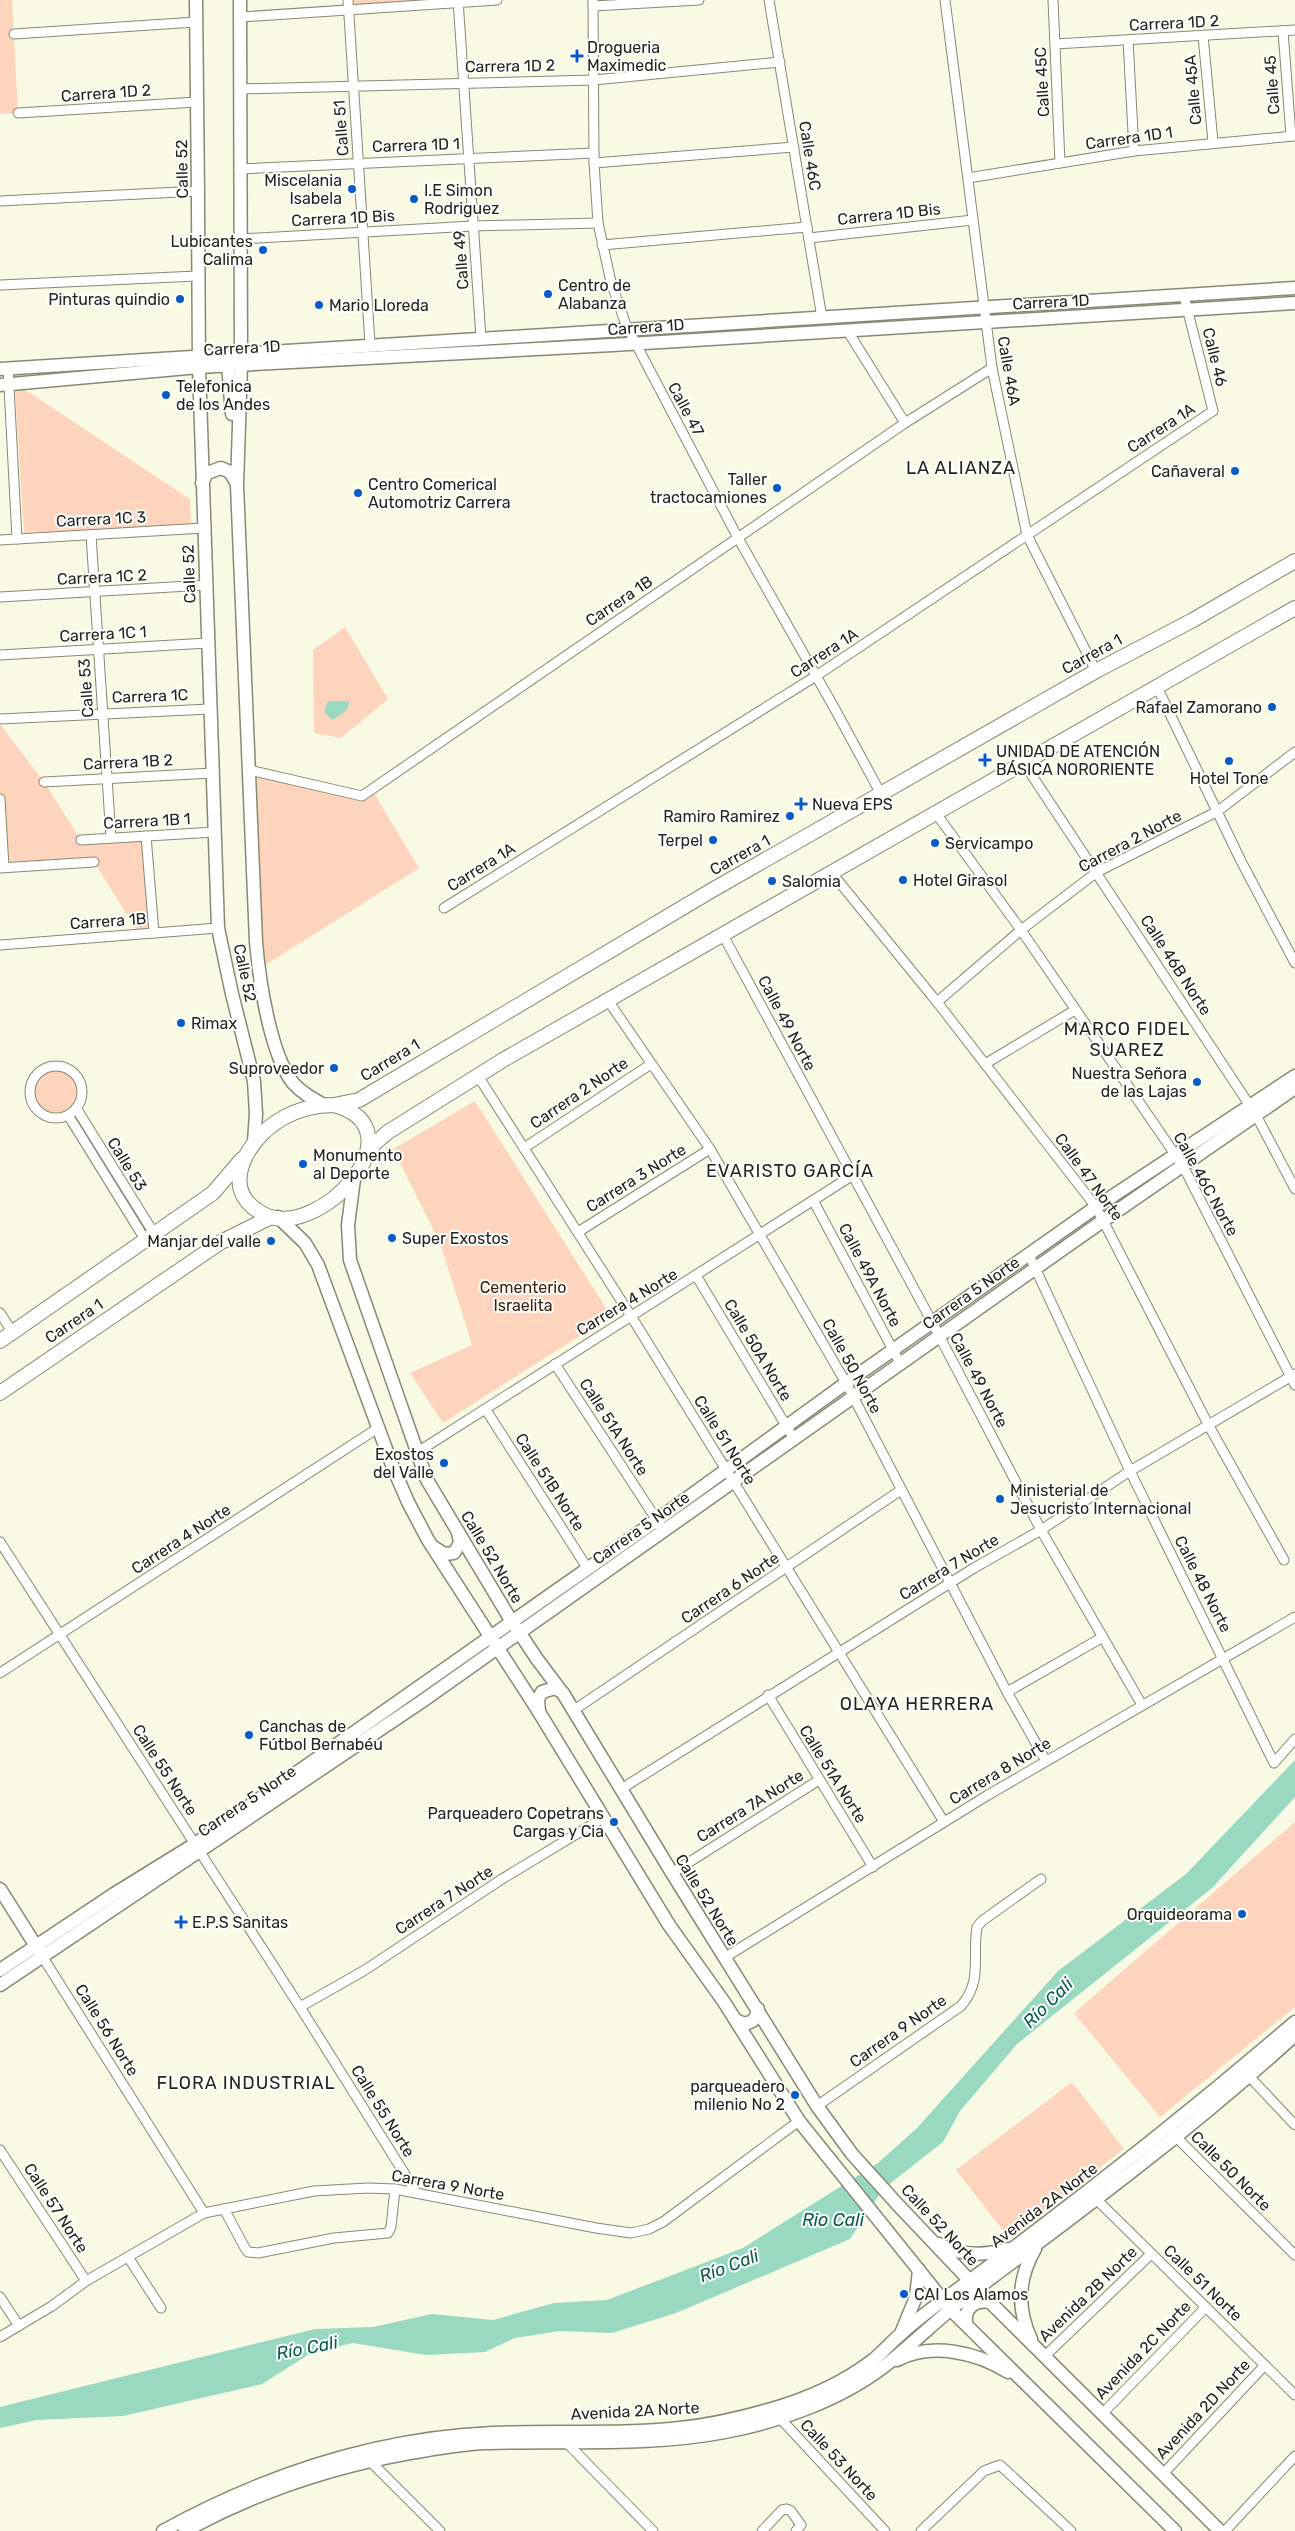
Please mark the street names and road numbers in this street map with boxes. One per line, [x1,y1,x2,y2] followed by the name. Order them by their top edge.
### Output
[1128,11,1220,35] street label: Carrera 1D 2
[1031,46,1053,118] street label: Calle 45C
[1180,54,1206,126] street label: Calle 45A
[1260,55,1284,115] street label: Calle 45
[465,56,555,76] street label: Carrera 1D 2
[60,80,152,106] street label: Carrera 1D 2
[330,99,352,157] street label: Calle 51
[795,120,825,192] street label: Calle 46C
[1084,122,1174,154] street label: Carrera 1D 1
[372,134,460,156] street label: Carrera 1D 1
[172,139,192,199] street label: Calle 52
[836,199,942,229] street label: Carrera 1D Bis
[291,206,395,230] street label: Carrera 1D Bis
[449,230,473,290] street label: Calle 49
[1012,290,1090,314] street label: Carrera 1D
[607,315,685,339] street label: Carrera 1D
[1199,326,1232,389] street label: Calle 46
[994,335,1025,408] street label: Calle 46A
[203,336,281,360] street label: Carrera 1D
[664,379,708,439] street label: Calle 47
[1124,399,1199,457] street label: Carrera 1A
[55,507,147,531] street label: Carrera 1C 3
[178,544,200,604] street label: Calle 52
[57,565,147,589] street label: Carrera 1C 2
[582,572,656,630] street label: Carrera 1B
[59,622,147,646] street label: Carrera 1C 1
[787,624,862,682] street label: Carrera 1A
[1059,630,1125,678] street label: Carrera 1
[74,658,98,718] street label: Calle 53
[111,685,189,707] street label: Carrera 1C
[83,750,173,774] street label: Carrera 1B 2
[1075,806,1185,876] street label: Carrera 2 Norte
[103,809,191,833] street label: Carrera 1B 1
[707,831,773,879] street label: Carrera 1
[443,838,519,895] street label: Carrera 1A
[69,909,147,933] street label: Carrera 1B
[1136,911,1216,1019] street label: Calle 46B Norte
[230,942,260,1004] street label: Calle 52
[754,972,820,1074] street label: Calle 49 Norte
[357,1035,423,1085] street label: Carrera 1
[526,1053,632,1133] street label: Carrera 2 Norte
[1170,1129,1242,1239] street label: Calle 46C Norte
[1051,1130,1127,1224] street label: Calle 47 Norte
[103,1134,151,1194] street label: Calle 53
[583,1140,690,1216] street label: Carrera 3 Norte
[835,1220,905,1330] street label: Calle 49A Norte
[919,1252,1023,1334] street label: Carrera 5 Norte
[573,1264,681,1340] street label: Carrera 4 Norte
[41,1295,107,1347] street label: Carrera 1
[720,1296,796,1404] street label: Calle 50A Norte
[818,1315,886,1417] street label: Calle 50 Norte
[946,1329,1012,1431] street label: Calle 49 Norte
[576,1375,653,1479] street label: Calle 51A Norte
[690,1392,760,1488] street label: Calle 51 Norte
[511,1430,589,1534] street label: Calle 51B Norte
[589,1487,693,1569] street label: Carrera 5 Norte
[128,1500,234,1578] street label: Carrera 4 Norte
[457,1507,527,1607] street label: Calle 52 Norte
[896,1530,1002,1604] street label: Carrera 7 Norte
[1171,1533,1235,1635] street label: Calle 48 Norte
[677,1548,783,1628] street label: Carrera 6 Norte
[129,1721,201,1819] street label: Calle 55 Norte
[795,1721,871,1827] street label: Calle 51A Norte
[946,1733,1054,1809] street label: Carrera 8 Norte
[194,1761,300,1841] street label: Carrera 5 Norte
[693,1765,807,1846] street label: Carrera 7A Norte
[671,1851,743,1949] street label: Calle 52 Norte
[391,1861,497,1939] street label: Carrera 7 Norte
[71,1981,143,2080] street label: Calle 56 Norte
[846,1990,950,2072] street label: Carrera 9 Norte
[347,2062,419,2160] street label: Calle 55 Norte
[1187,2127,1275,2215] street label: Calle 50 Norte
[20,2159,92,2257] street label: Calle 57 Norte
[987,2159,1101,2251] street label: Avenida 2A Norte
[390,2166,506,2204] street label: Carrera 9 Norte
[897,2180,983,2270] street label: Calle 52 Norte
[1160,2241,1246,2325] street label: Calle 51 Norte
[1035,2242,1141,2346] street label: Avenida 2B Norte
[1091,2297,1195,2403] street label: Avenida 2C Norte
[1152,2355,1254,2463] street label: Avenida 2D Norte
[570,2398,700,2424] street label: Avenida 2A Norte
[796,2415,882,2505] street label: Calle 53 Norte

